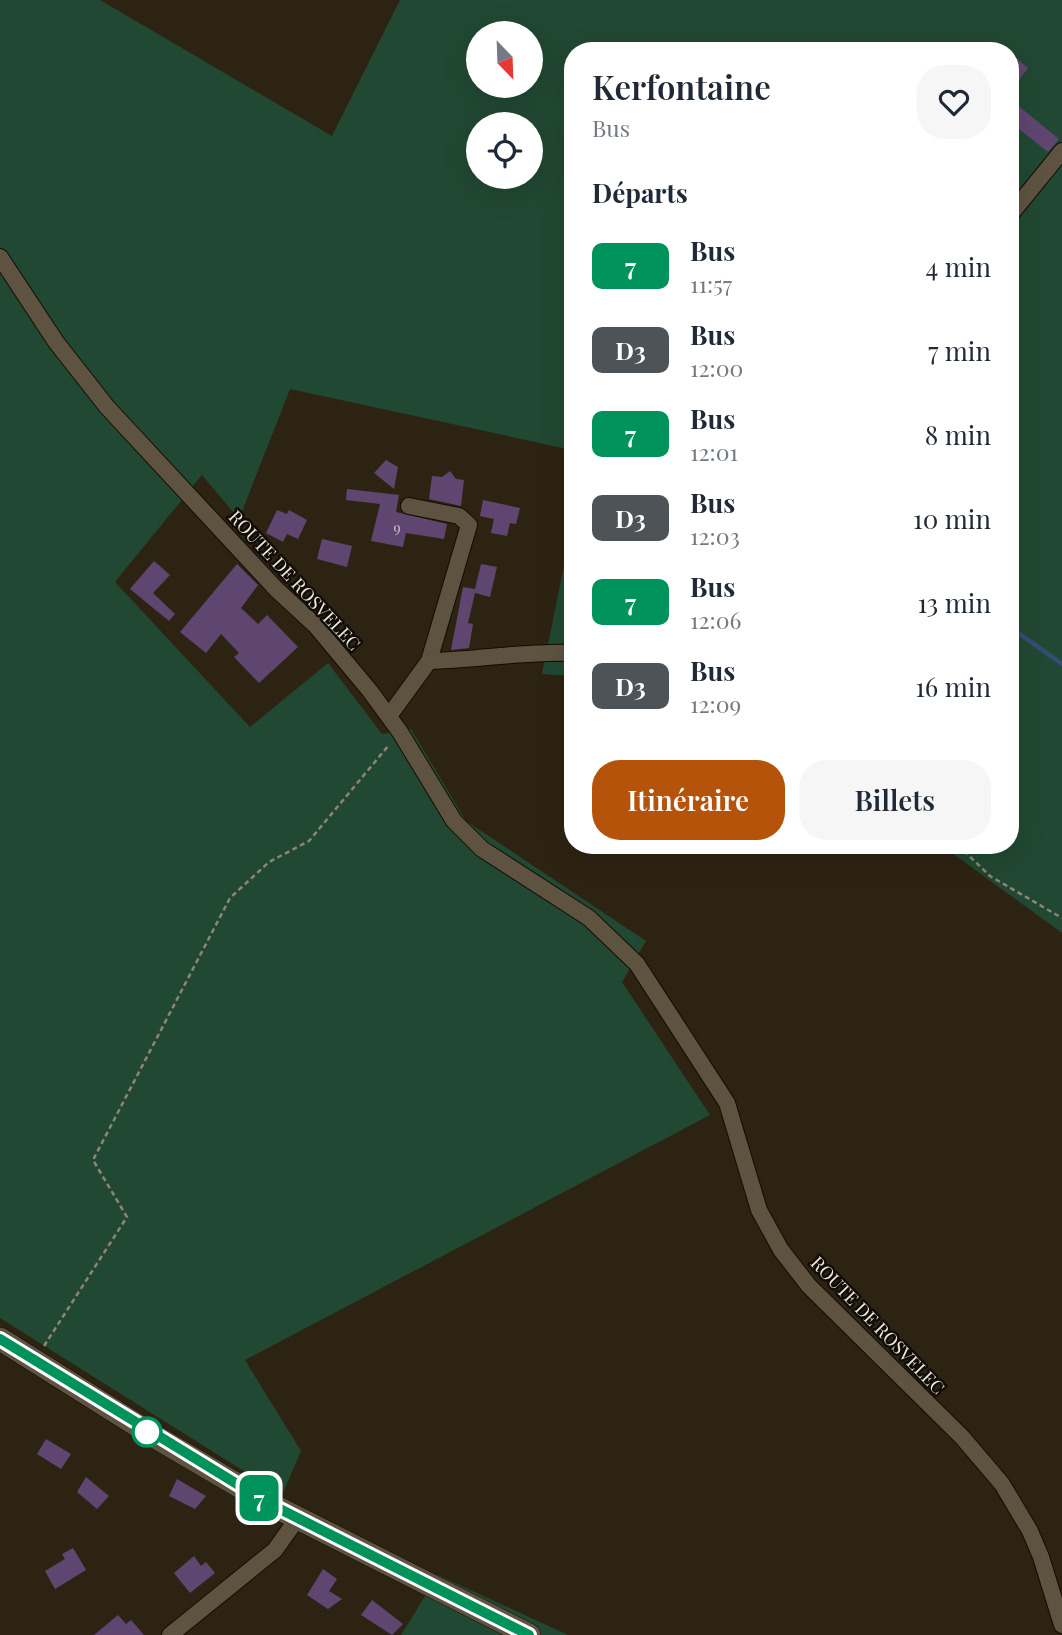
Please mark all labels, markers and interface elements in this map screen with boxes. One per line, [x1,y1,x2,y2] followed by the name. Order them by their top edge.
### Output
[466,21,542,98] north arrow
[466,21,543,189] map controls
[592,64,771,108] text: Kerfontaine
[917,65,991,139] button: heart
[466,112,543,189] button: locate
[592,112,630,143] text: Bus
[592,175,688,210] text: Départs
[690,233,735,268] text: Bus
[925,249,991,284] text: 4 min
[625,250,636,282] text: 7
[690,268,732,299] text: 11:57
[690,317,735,352] text: Bus
[928,333,991,368] text: 7 min
[615,334,646,366] text: D3
[690,352,743,383] text: 12:00
[690,401,735,436] text: Bus
[925,417,991,452] text: 8 min
[625,418,636,450] text: 7
[690,436,738,467] text: 12:01
[690,485,735,520] text: Bus
[913,501,991,536] text: 10 min
[615,502,646,534] text: D3
[224,505,366,655] street label: ROUTE DE ROSVELEC
[393,518,401,537] house number: 9
[690,520,740,551] text: 12:03
[690,569,735,604] text: Bus
[917,585,991,620] text: 13 min
[625,586,636,618] text: 7
[690,604,741,635] text: 12:06
[690,653,735,688] text: Bus
[915,669,991,704] text: 16 min
[615,670,646,702] text: D3
[690,688,741,719] text: 12:09
[592,760,785,840] button: Itinéraire
[799,760,991,840] button: Billets
[806,1251,950,1399] street label: ROUTE DE ROSVELEC
[132,1417,162,1447] unlabelled marker
[236,1475,282,1521] line badge: 7
[254,1482,264,1514] text: 7

